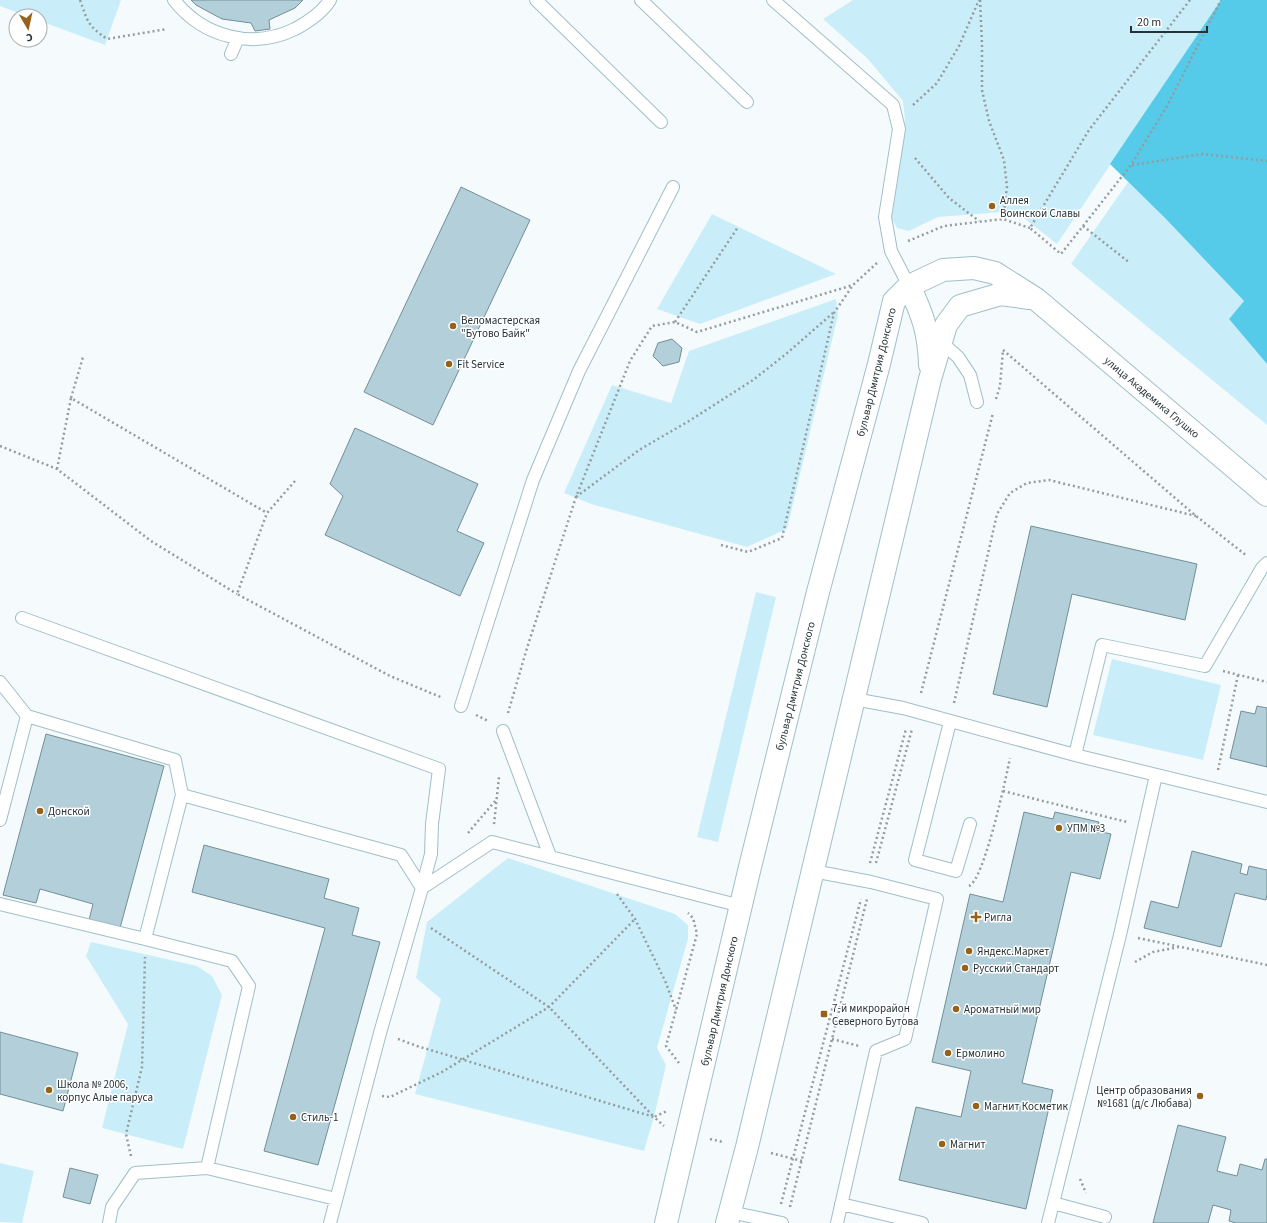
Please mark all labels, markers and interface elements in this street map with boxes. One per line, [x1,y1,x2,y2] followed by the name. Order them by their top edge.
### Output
[8,8,48,48] north arrow
[1131,8,1207,34] scale bar
[1137,14,1161,31] text: 20 m
[25,29,34,45] text: С
[1000,193,1080,221] place label: Аллея Воинской Славы
[987,201,997,211] marker: Аллея Воинской Славы
[853,306,900,438] street label: бульвар Дмитрия Донского
[461,313,540,341] place label: Веломастерская "Бутово Байк"
[448,321,458,331] marker: Веломастерская "Бутово Байк"
[1101,353,1203,442] street label: улица Академика Глушко
[457,357,505,372] place label: Fit Service
[444,359,454,369] marker: Fit Service
[772,620,819,752] street label: бульвар Дмитрия Донского
[48,804,90,819] place label: Донской
[35,806,45,816] marker: Донской
[1067,821,1105,836] place label: УПМ №3
[1054,823,1064,833] marker: УПМ №3
[984,910,1012,925] place label: Ригла
[971,912,981,922] marker: Ригла
[697,935,742,1067] street label: бульвар Дмитрия Донского
[977,944,1049,959] place label: Яндекс.Маркет
[964,946,974,956] marker: Яндекс.Маркет
[973,961,1059,976] place label: Русский Стандарт
[960,963,970,973] marker: Русский Стандарт
[832,1001,919,1029] place label: 7-й микрорайон Северного Бутова
[964,1002,1041,1017] place label: Ароматный мир
[951,1004,961,1014] marker: Ароматный мир
[819,1009,829,1019] marker: 7-й микрорайон Северного Бутова
[956,1046,1005,1061] place label: Ермолино
[943,1048,953,1058] marker: Ермолино
[57,1077,153,1105] place label: Школа № 2006, корпус Алые паруса
[1096,1083,1192,1111] place label: Центр образования №1681 (д/с Любава)
[44,1085,54,1095] marker: Школа № 2006, корпус Алые паруса
[1195,1091,1205,1101] marker: Центр образования №1681 (д/с Любава)
[984,1099,1069,1114] place label: Магнит Косметик
[971,1101,981,1111] marker: Магнит Косметик
[301,1110,338,1125] place label: Стиль-1
[288,1112,298,1122] marker: Стиль-1
[950,1137,986,1152] place label: Магнит
[937,1139,947,1149] marker: Магнит

